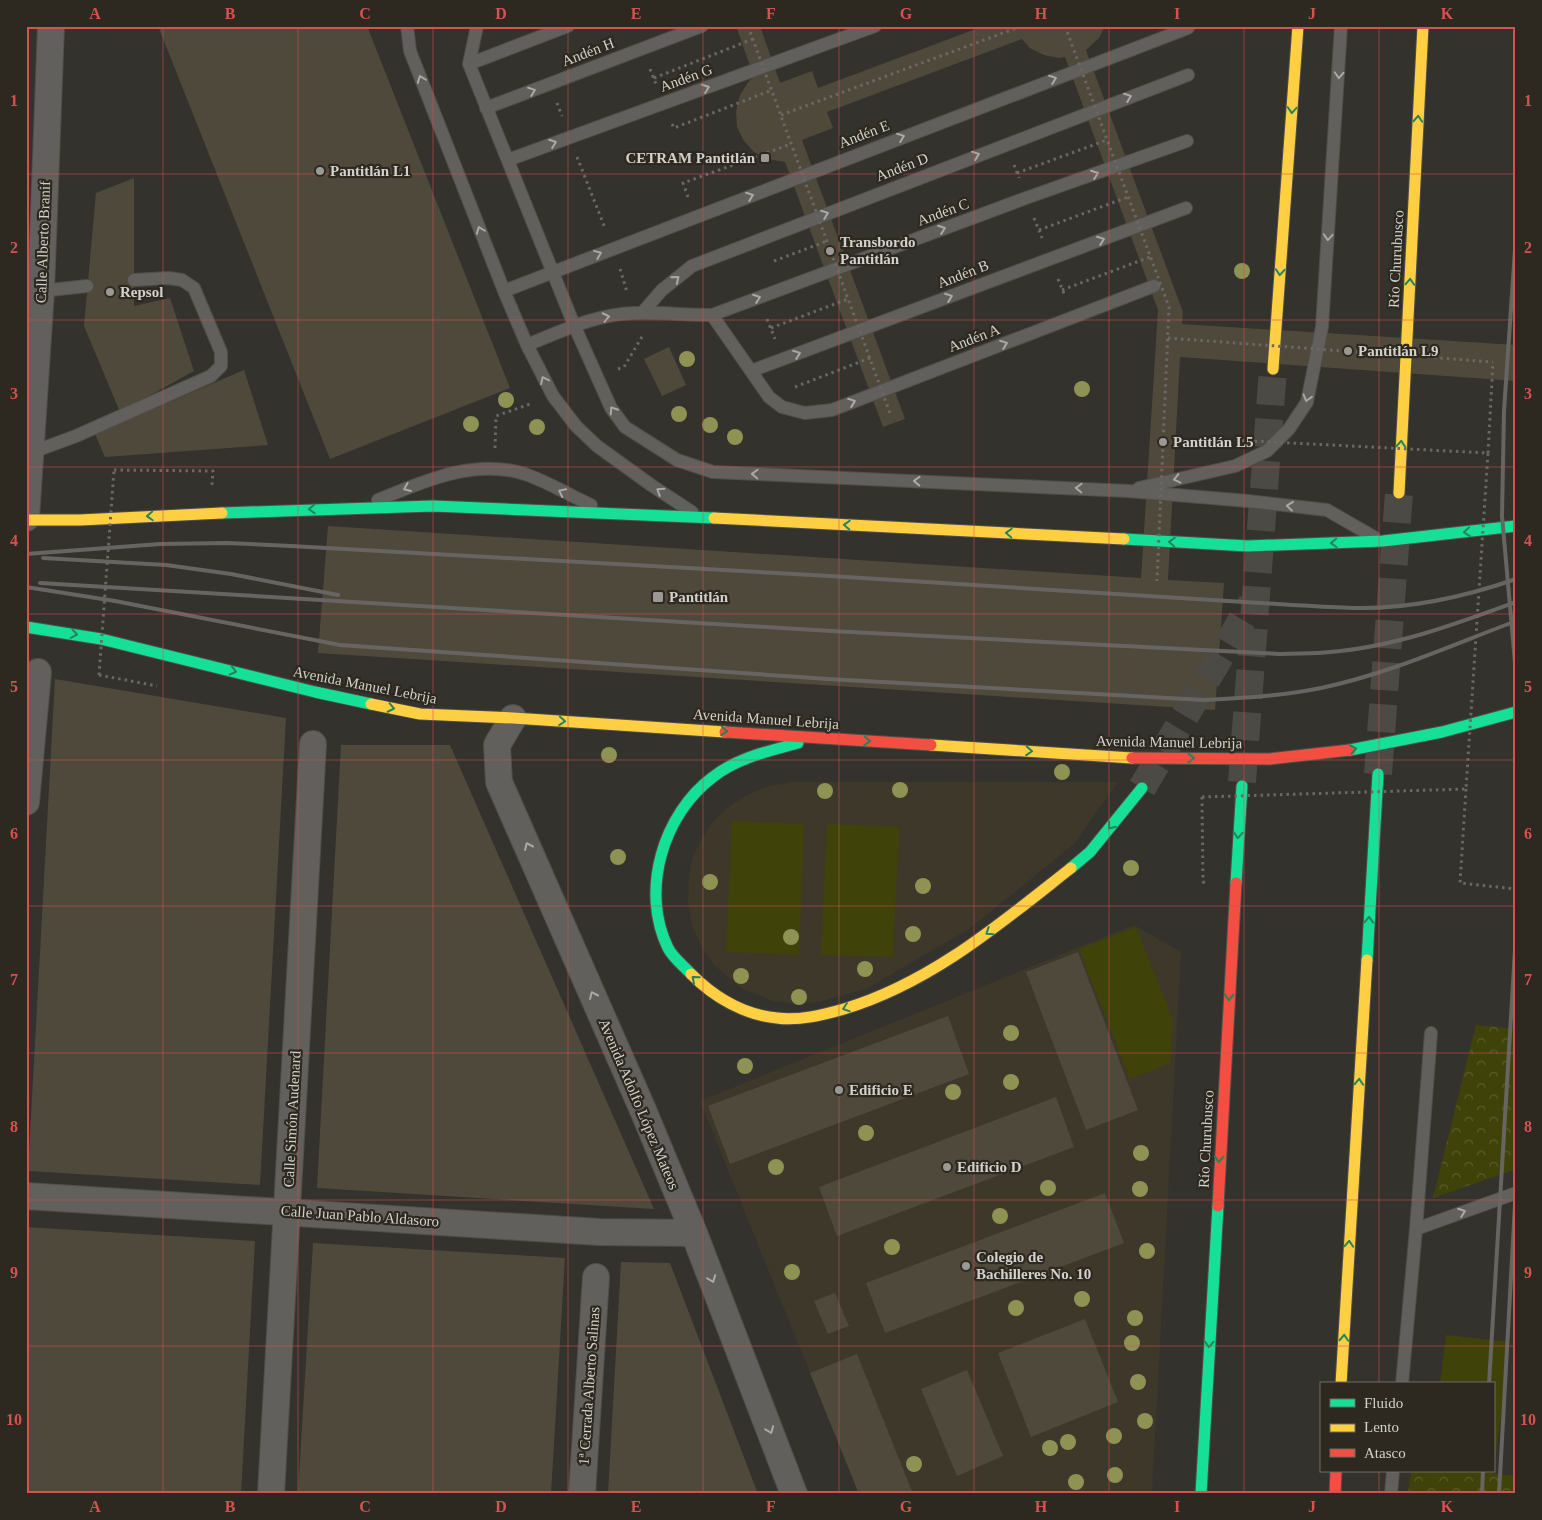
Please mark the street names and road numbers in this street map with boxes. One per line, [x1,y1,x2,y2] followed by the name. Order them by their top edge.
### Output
[560,35,616,69] street label: Andén H
[658,61,715,95] street label: Andén G
[836,117,892,151] street label: Andén E
[874,150,930,184] street label: Andén D
[33,181,53,303] street label: Calle Alberto Branif
[915,195,971,229] street label: Andén C
[1385,210,1407,308] street label: Río Churubusco
[935,257,991,291] street label: Andén B
[946,321,1002,355] street label: Andén A
[292,663,439,707] street label: Avenida Manuel Lebrija
[692,706,840,732] street label: Avenida Manuel Lebrija
[1096,733,1243,751] street label: Avenida Manuel Lebrija
[596,1016,682,1192] street label: Avenida Adolfo López Mateos
[280,1050,304,1188] street label: Calle Simón Audenard
[1195,1090,1217,1188] street label: Río Churubusco
[280,1202,440,1230] street label: Calle Juan Pablo Aldasoro
[575,1306,603,1466] street label: 1ª Cerrada Alberto Salinas

